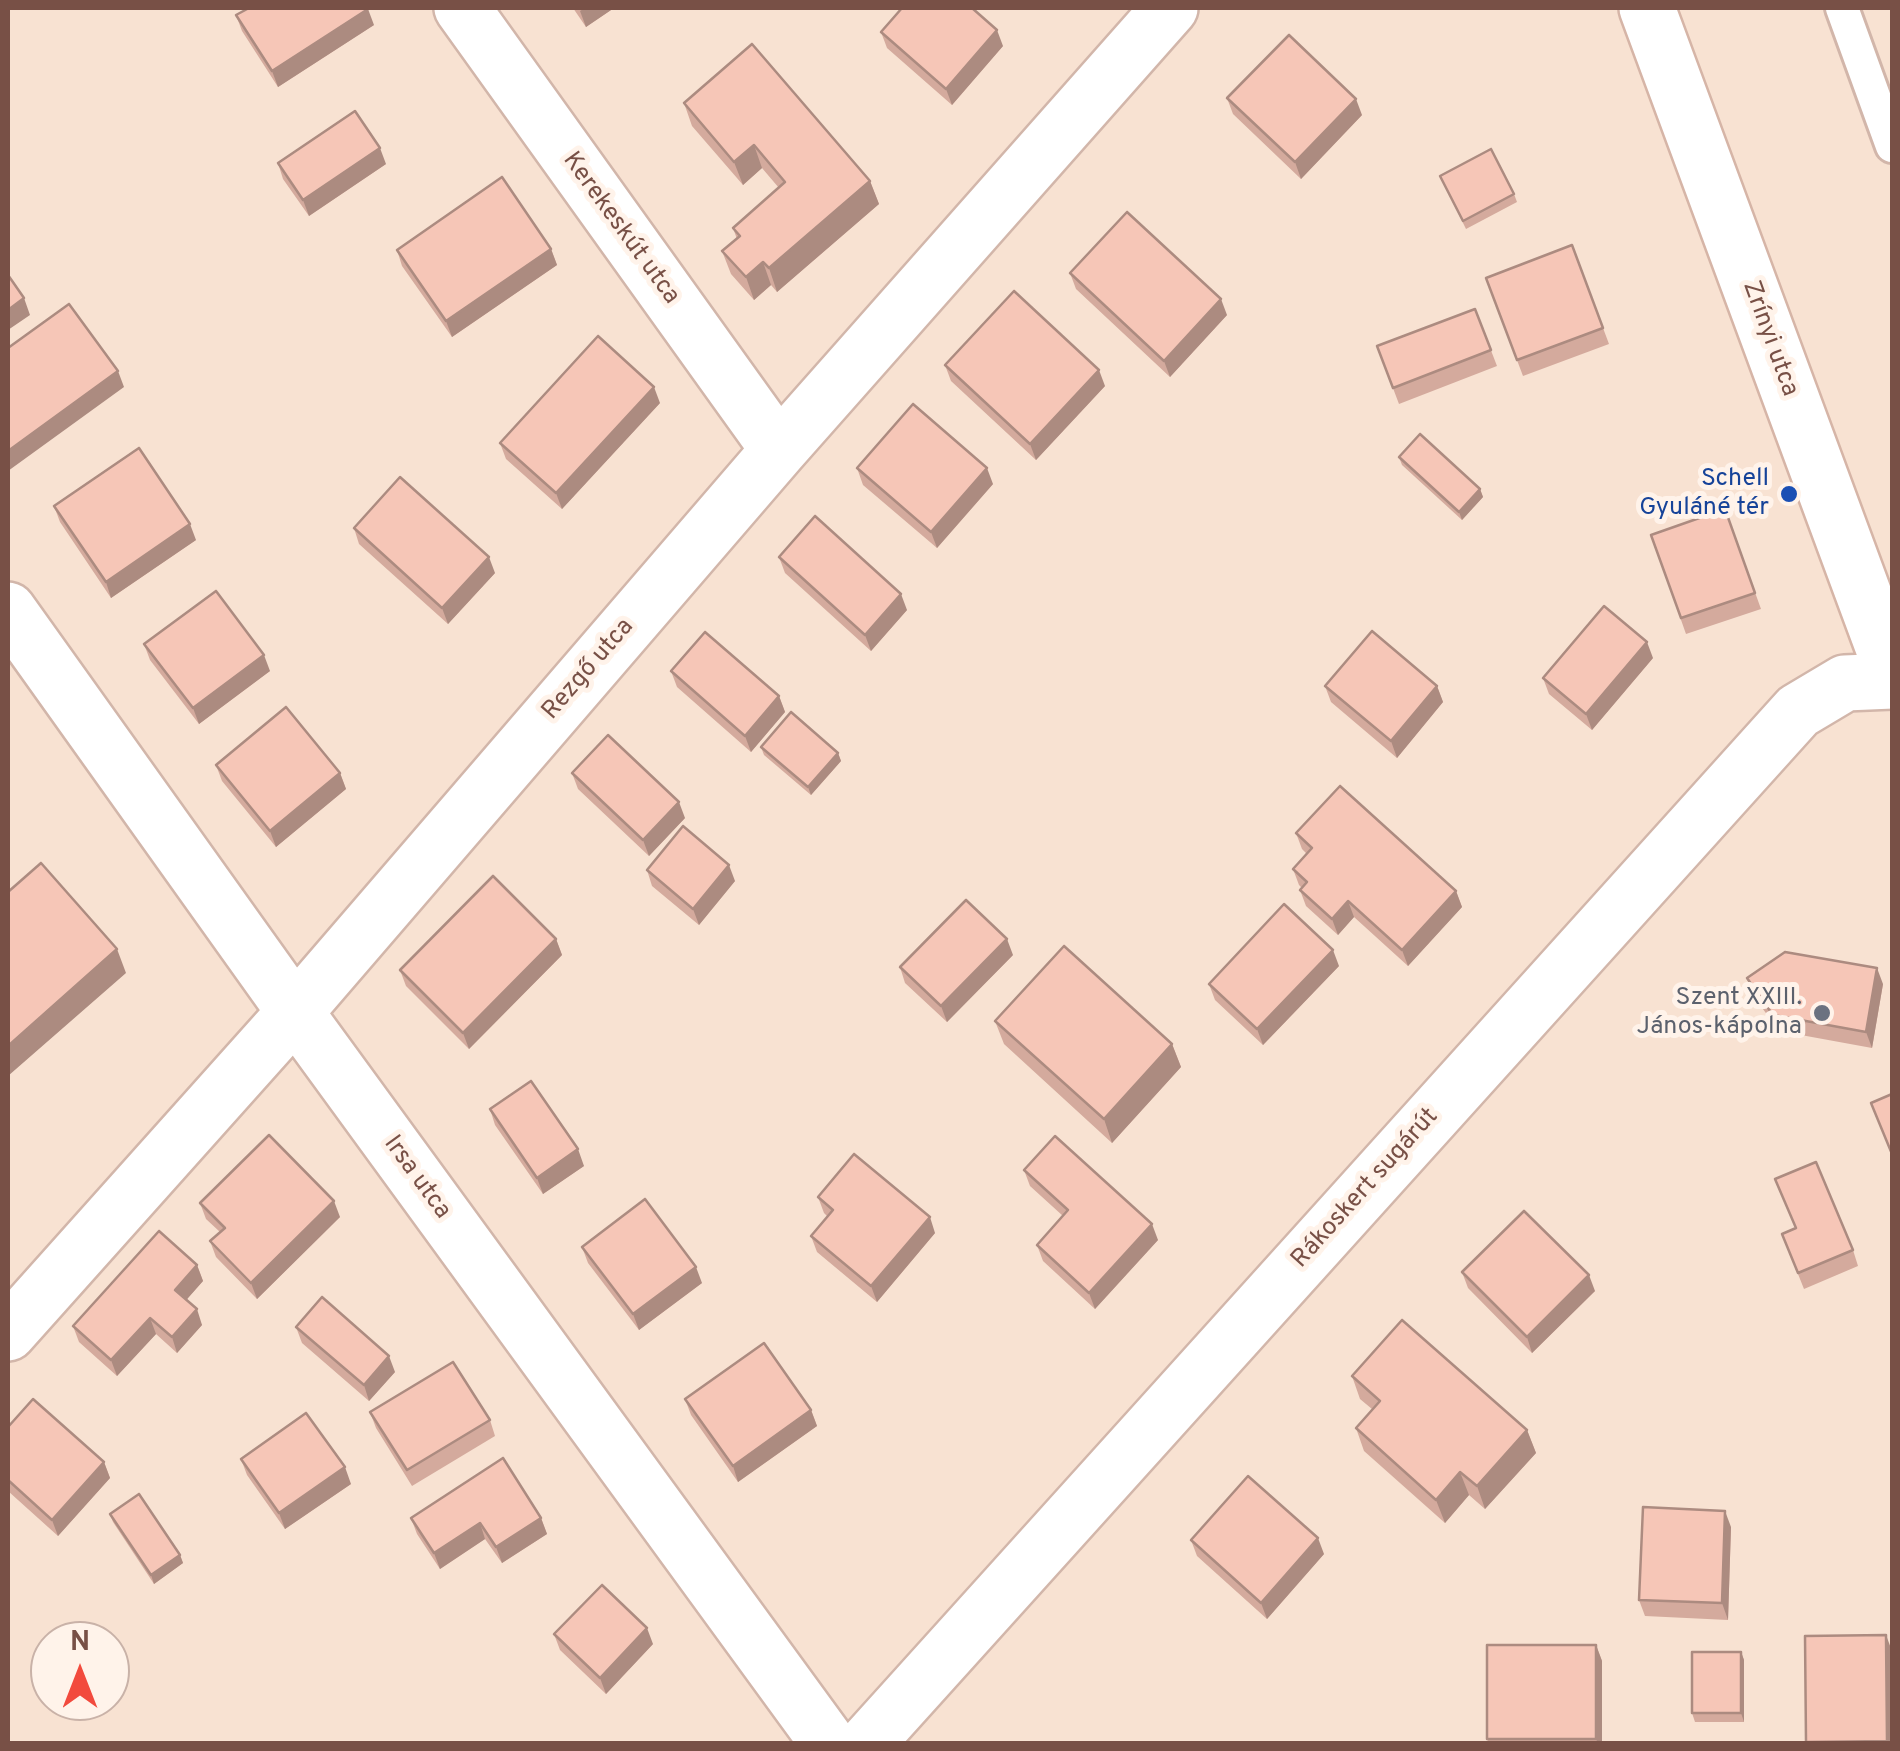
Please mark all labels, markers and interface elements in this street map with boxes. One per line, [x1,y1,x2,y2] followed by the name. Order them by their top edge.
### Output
[555,147,685,311] street label: Kerekeskút utca
[1734,277,1804,401] street label: Zrínyi utca
[1639,465,1769,524] place label: Schell Gyuláné tér
[1778,483,1800,505] marker: Schell Gyuláné tér
[537,613,641,727] street label: Rezgő utca
[1637,984,1802,1043] place label: Szent XXIII. János-kápolna
[1811,1002,1833,1024] marker: Szent XXIII. János-kápolna
[1286,1103,1446,1275] street label: Rákoskert sugárút
[376,1130,456,1226] street label: Irsa utca
[30,1621,130,1721] north arrow
[70,1625,90,1661] text: N

